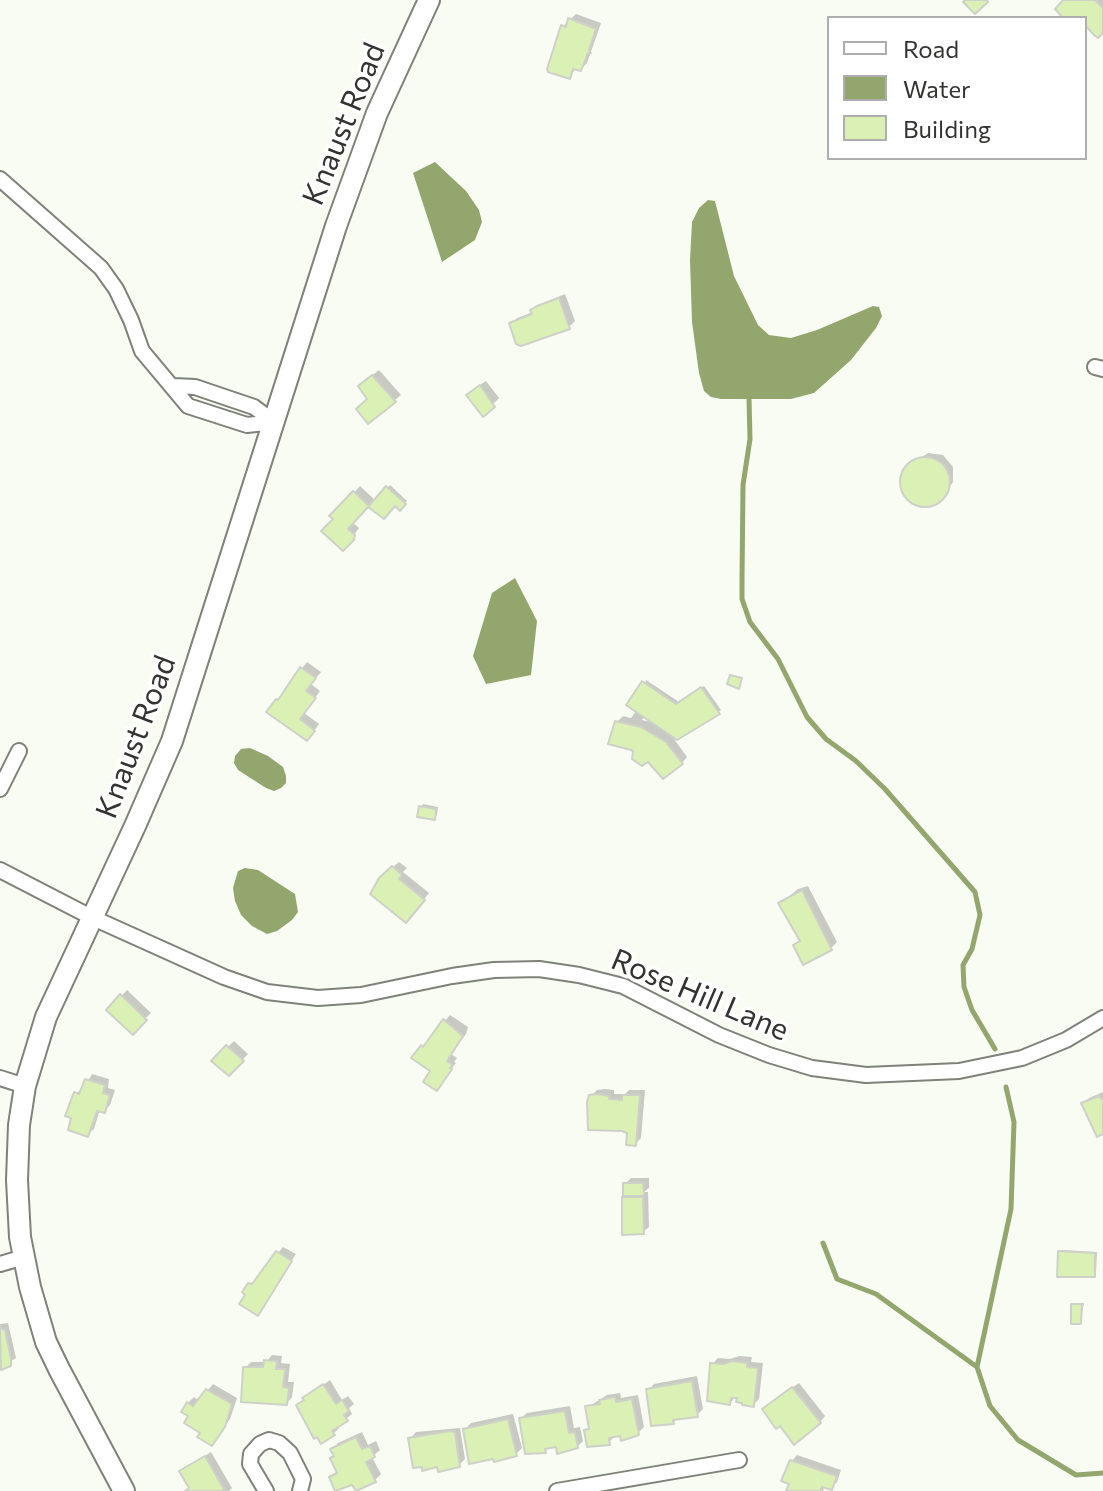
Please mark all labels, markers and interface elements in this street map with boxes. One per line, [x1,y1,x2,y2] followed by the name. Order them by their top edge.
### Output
[827,16,1087,160] legend
[903,34,959,63] text: Road
[295,38,393,210] street label: Knaust Road
[903,74,971,103] text: Water
[903,114,991,143] text: Building
[88,651,184,823] street label: Knaust Road
[606,942,794,1048] street label: Rose Hill Lane

